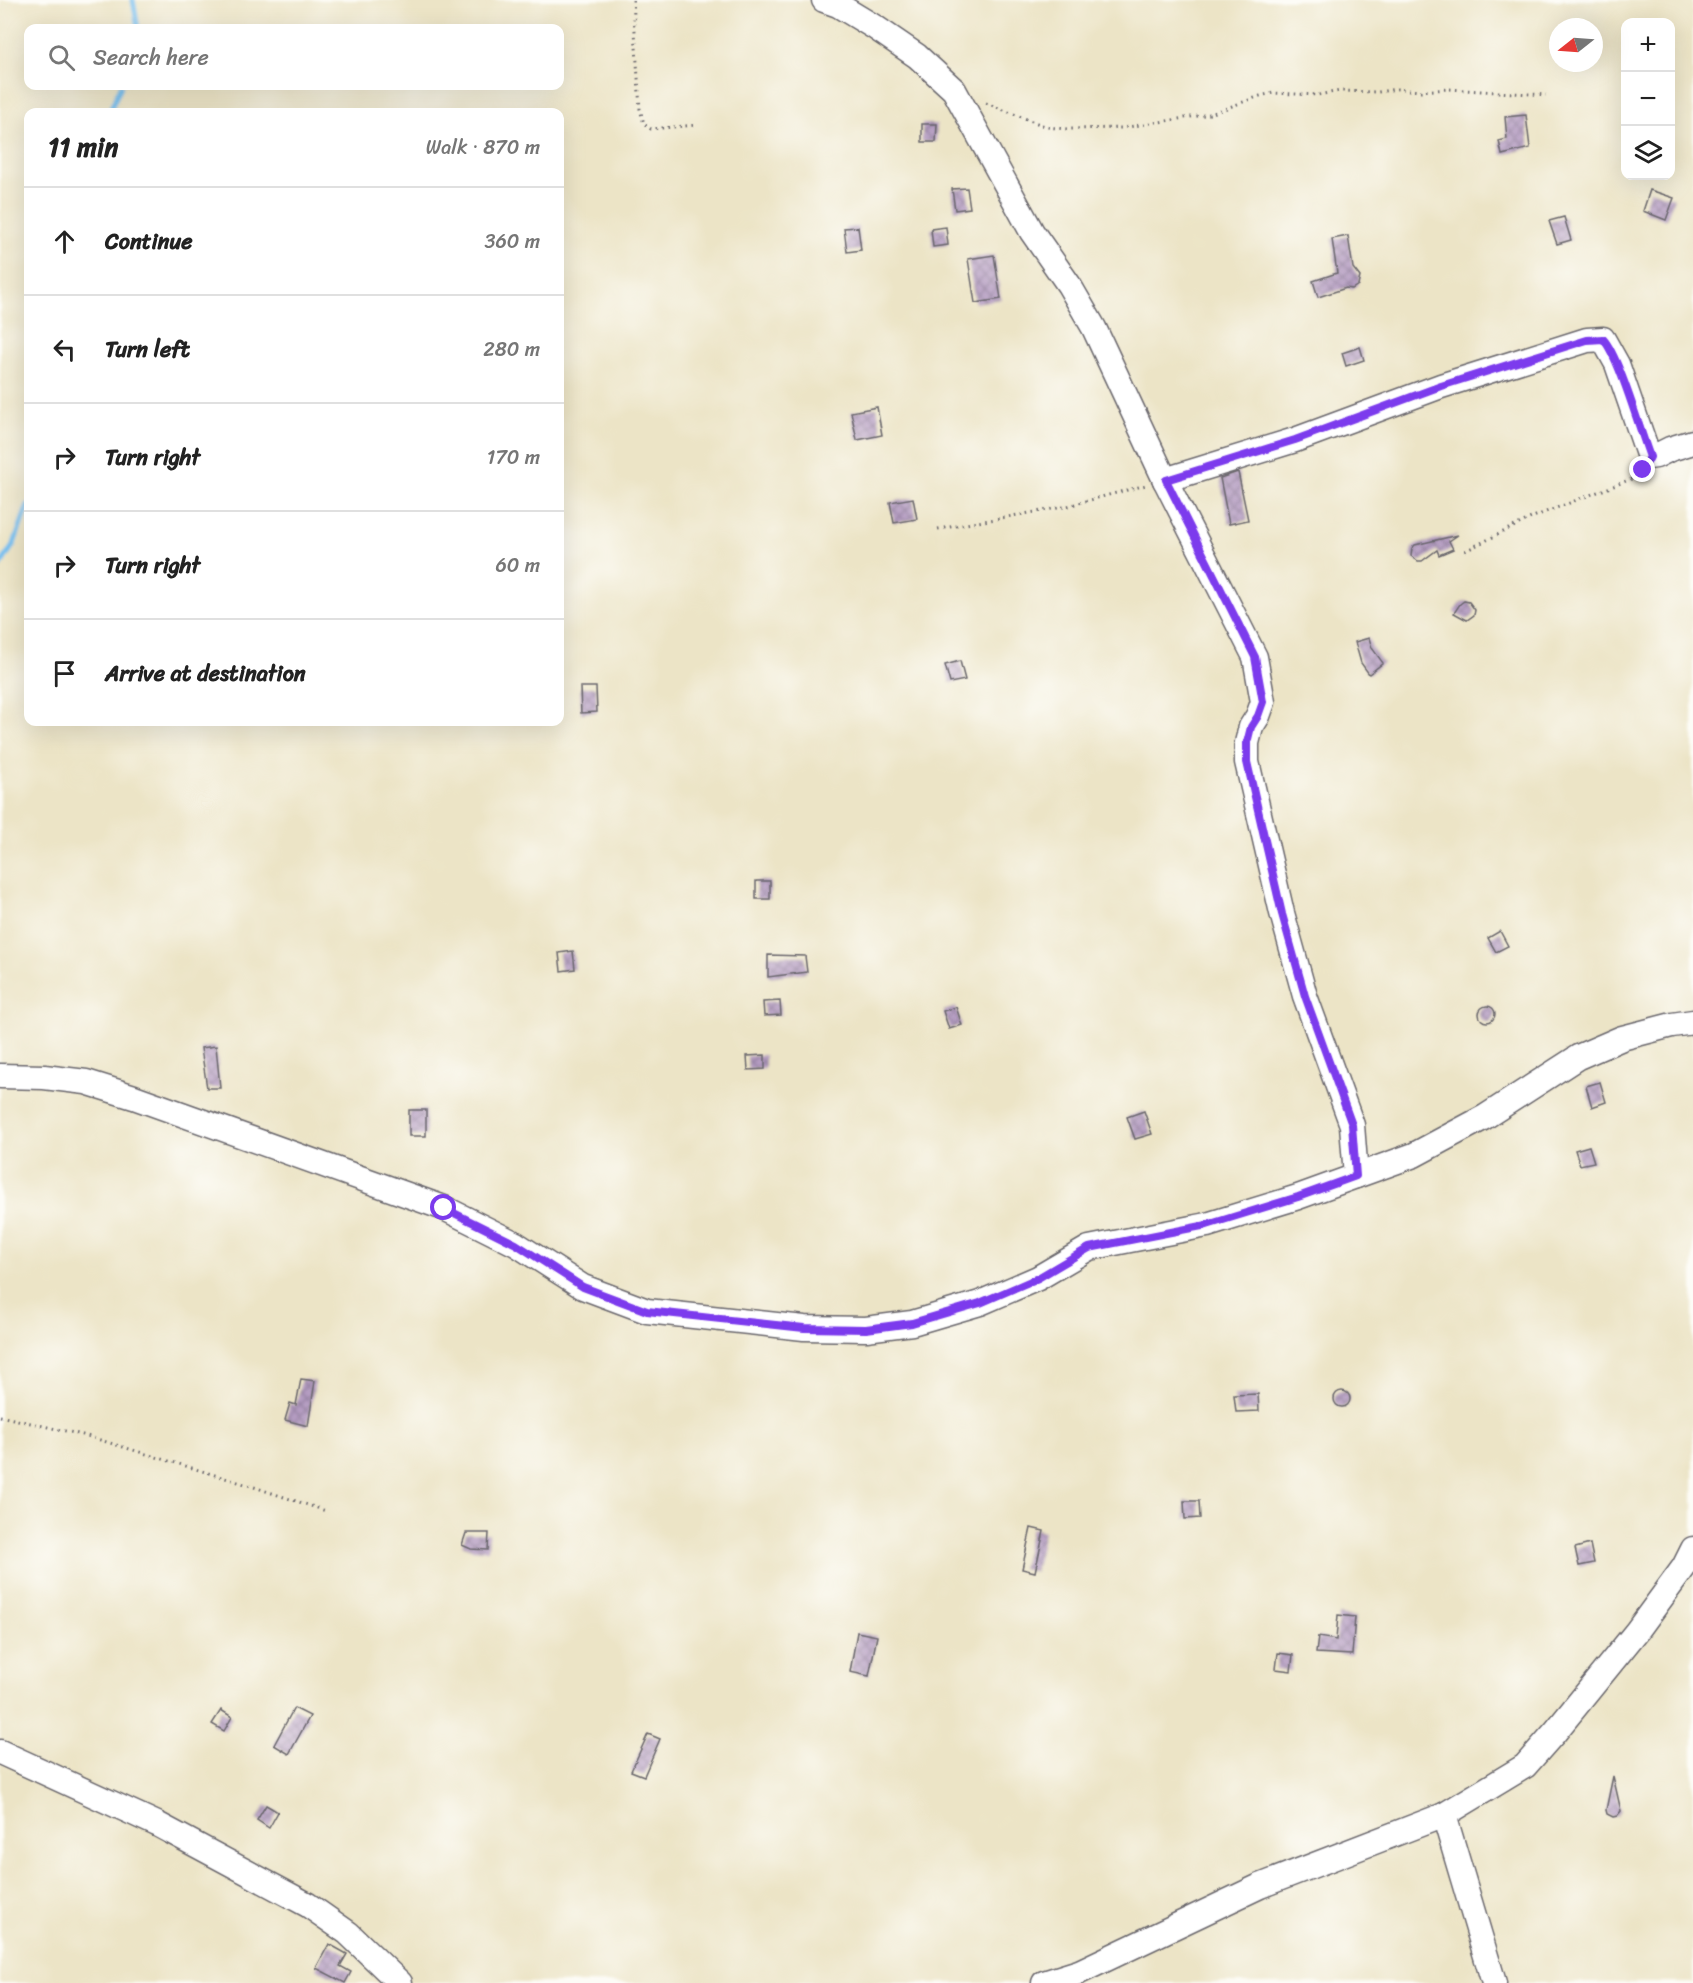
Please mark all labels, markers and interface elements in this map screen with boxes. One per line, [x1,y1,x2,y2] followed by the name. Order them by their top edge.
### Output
[1549,18,1603,72] north arrow
[1621,18,1675,180] map controls
[1621,18,1675,72] button: +
[24,24,564,90] search box
[93,38,209,77] text: Search here
[45,41,78,74] icon: search
[1621,72,1675,126] button: −
[48,124,118,170] text: 11 min
[1621,126,1675,180] button: layers
[426,130,540,165] text: Walk · 870 m
[105,222,193,261] text: Continue
[484,224,540,259] text: 360 m
[48,225,81,258] icon: ahead
[105,330,190,369] text: Turn left
[483,332,540,367] text: 280 m
[48,333,81,366] icon: left
[105,438,200,477] text: Turn right
[487,440,540,475] text: 170 m
[48,441,81,474] icon: right
[1629,456,1655,482] route end
[105,546,200,585] text: Turn right
[495,548,540,583] text: 60 m
[48,549,81,582] icon: right
[105,654,306,693] text: Arrive at destination
[48,657,81,690] icon: arrive
[430,1194,456,1220] route start

